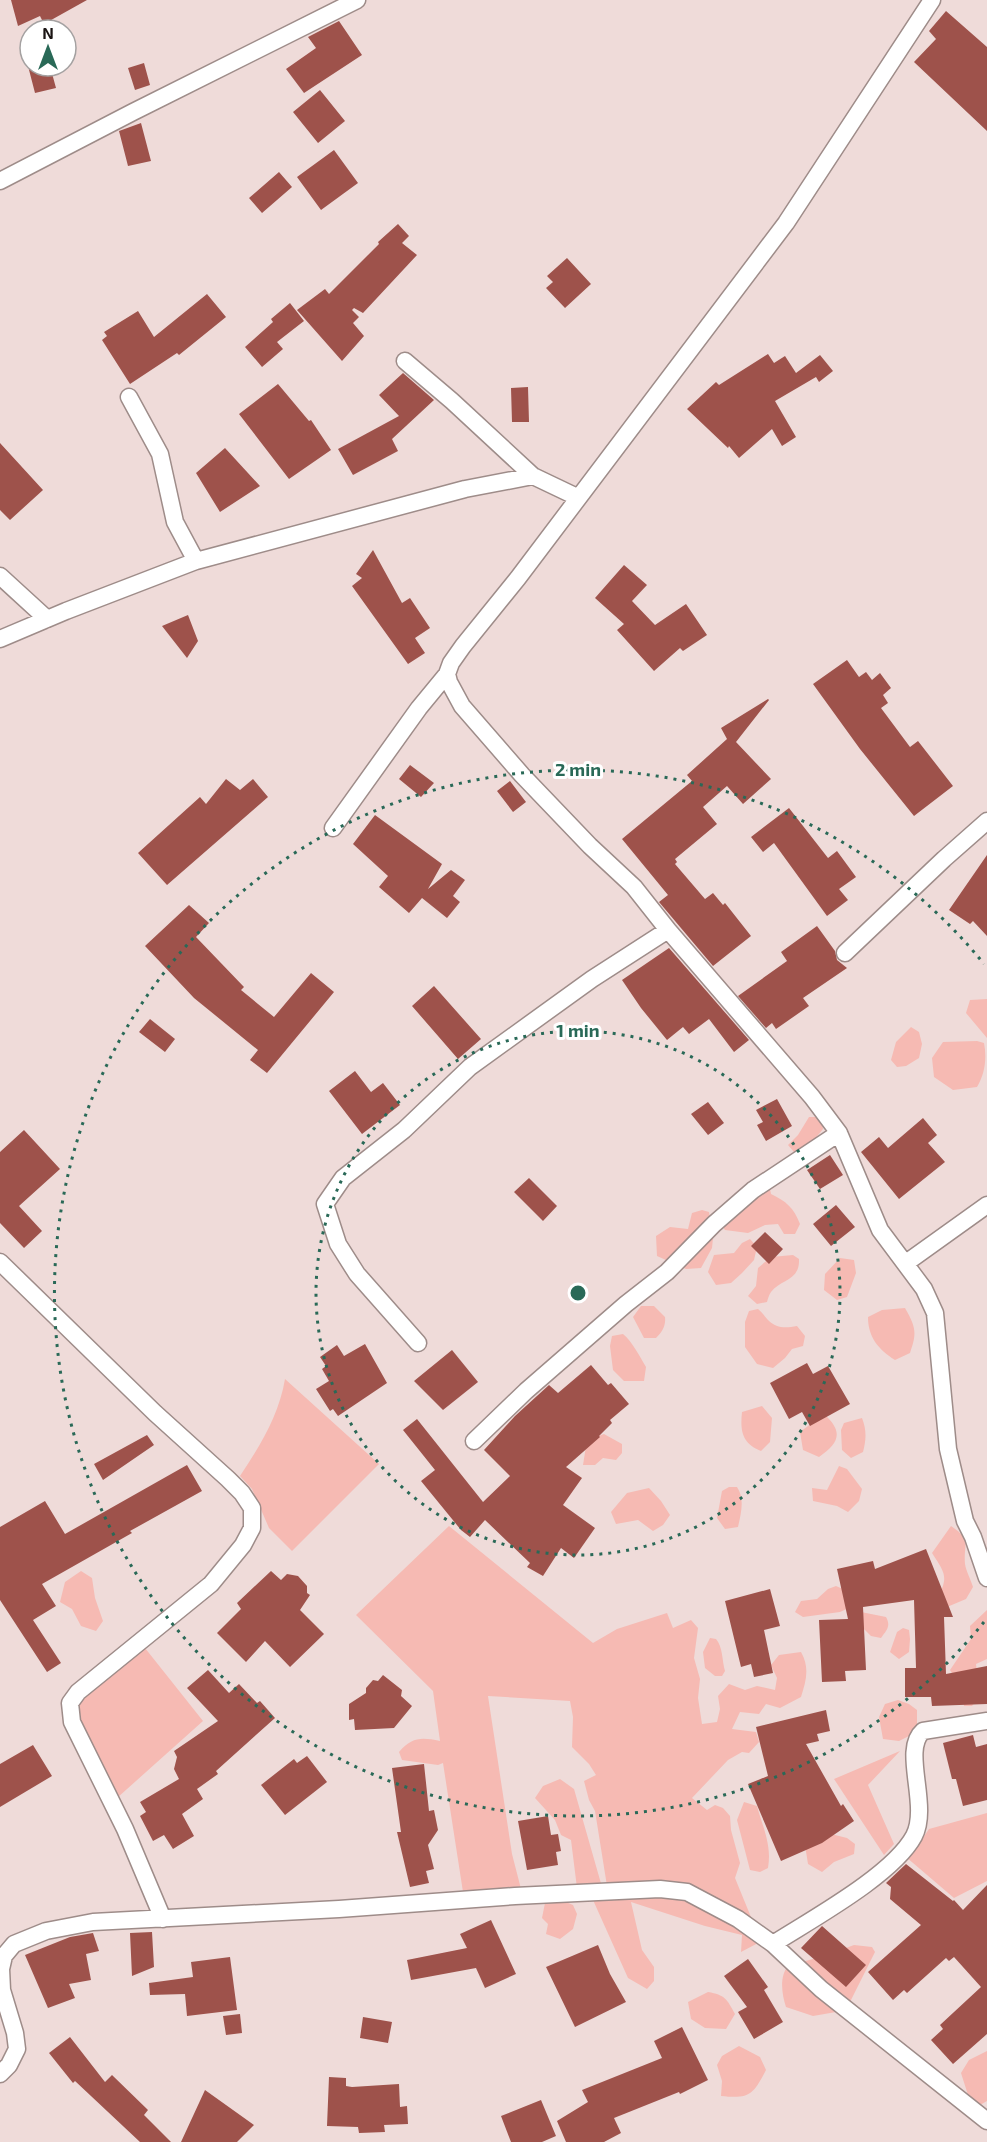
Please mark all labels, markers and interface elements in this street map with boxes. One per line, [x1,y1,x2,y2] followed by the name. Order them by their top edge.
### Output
[18,18,78,78] north arrow
[42,23,54,42] text: N
[555,758,601,780] text: 2 min
[556,1019,600,1041] text: 1 min
[568,1283,588,1303] centre of rings

